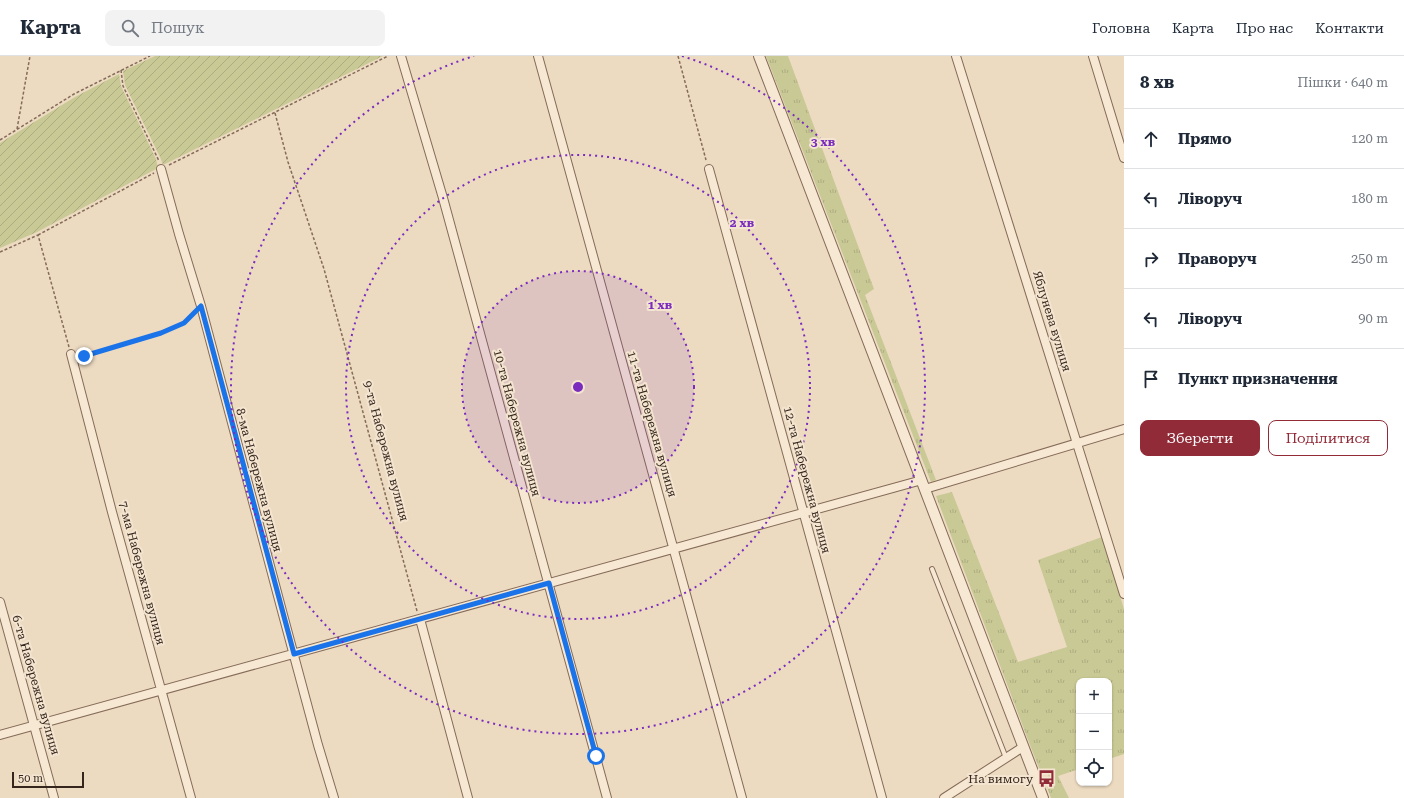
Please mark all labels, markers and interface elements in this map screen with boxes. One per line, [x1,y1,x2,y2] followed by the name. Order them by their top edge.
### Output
[105,10,385,46] search box
[20,16,81,39] text: Карта
[119,17,141,39] icon: search
[151,19,204,37] text: Пошук
[1092,20,1150,36] text: Головна
[1172,20,1214,36] text: Карта
[1236,20,1293,36] text: Про нас
[1315,20,1384,36] text: Контакти
[1140,72,1174,92] text: 8 хв
[1298,75,1388,90] text: Пішки · 640 m
[1140,128,1162,150] icon: ahead
[1178,130,1232,148] text: Прямо
[1351,131,1388,146] text: 120 m
[811,135,836,149] text: 3 хв
[1140,188,1162,210] icon: left
[1178,190,1242,208] text: Ліворуч
[1351,191,1388,206] text: 180 m
[730,216,755,230] text: 2 хв
[1140,248,1162,270] icon: right
[1178,250,1257,268] text: Праворуч
[1351,251,1388,266] text: 250 m
[1030,269,1074,373] street label: Яблунева вулиця
[648,298,673,312] text: 1 хв
[1140,308,1162,330] icon: left
[1178,310,1242,328] text: Ліворуч
[1358,311,1388,326] text: 90 m
[75,347,93,365] route end
[491,348,543,498] street label: 10-та Набережна вулиця
[624,349,680,499] street label: 11-та Набережна вулиця
[1140,368,1162,390] icon: arrive
[1178,370,1338,388] text: Пункт призначення
[361,379,412,523] street label: 9-та Набережна вулиця
[571,380,585,394] centre of rings
[781,405,833,555] street label: 12-та Набережна вулиця
[233,407,285,553] street label: 8-ма Набережна вулиця
[1140,420,1260,456] button: Зберегти
[1268,420,1388,456] button: Поділитися
[116,500,168,646] street label: 7-ма Набережна вулиця
[9,613,63,757] street label: 6-та Набережна вулиця
[1076,678,1112,786] map controls
[1076,678,1112,714] button: +
[1076,714,1112,750] button: −
[587,747,605,765] route start
[1076,750,1112,786] button: locate
[1036,769,1056,789] bus stop icon: На вимогу
[12,770,84,789] scale bar
[18,772,43,785] text: 50 m
[968,772,1034,786] place label: На вимогу

